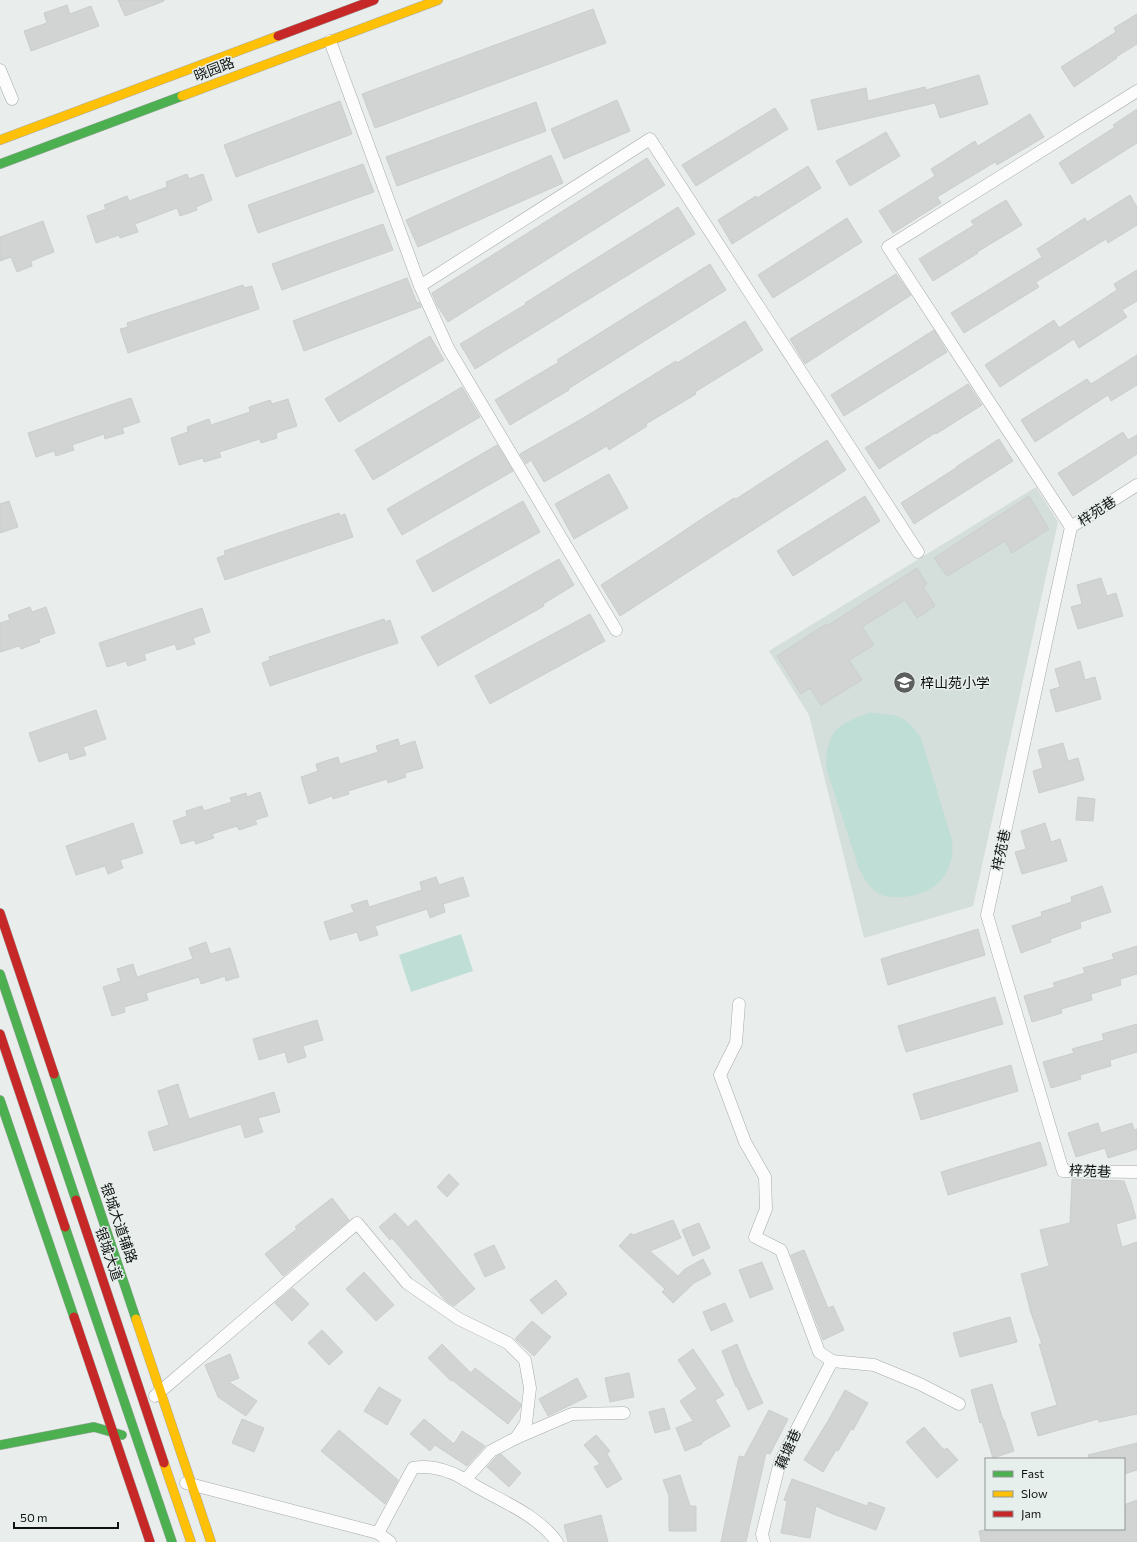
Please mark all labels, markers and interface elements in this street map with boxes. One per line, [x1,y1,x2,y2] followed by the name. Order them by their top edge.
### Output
[191,53,236,84] street label: 晓园路
[1074,492,1119,529] street label: 梓苑巷
[892,670,918,696] school or university icon: 梓山苑小学
[920,674,990,691] place label: 梓山苑小学
[988,828,1013,872] street label: 梓苑巷
[1069,1161,1111,1180] street label: 梓苑巷
[97,1181,141,1265] street label: 银城大道辅路
[92,1225,126,1283] street label: 银城大道
[771,1426,804,1471] street label: 藕塘巷
[985,1458,1125,1530] legend
[1021,1466,1044,1480] text: Fast
[1021,1486,1048,1500] text: Slow
[14,1504,118,1530] scale bar
[1021,1506,1041,1521] text: Jam
[20,1510,48,1524] text: 50 m

